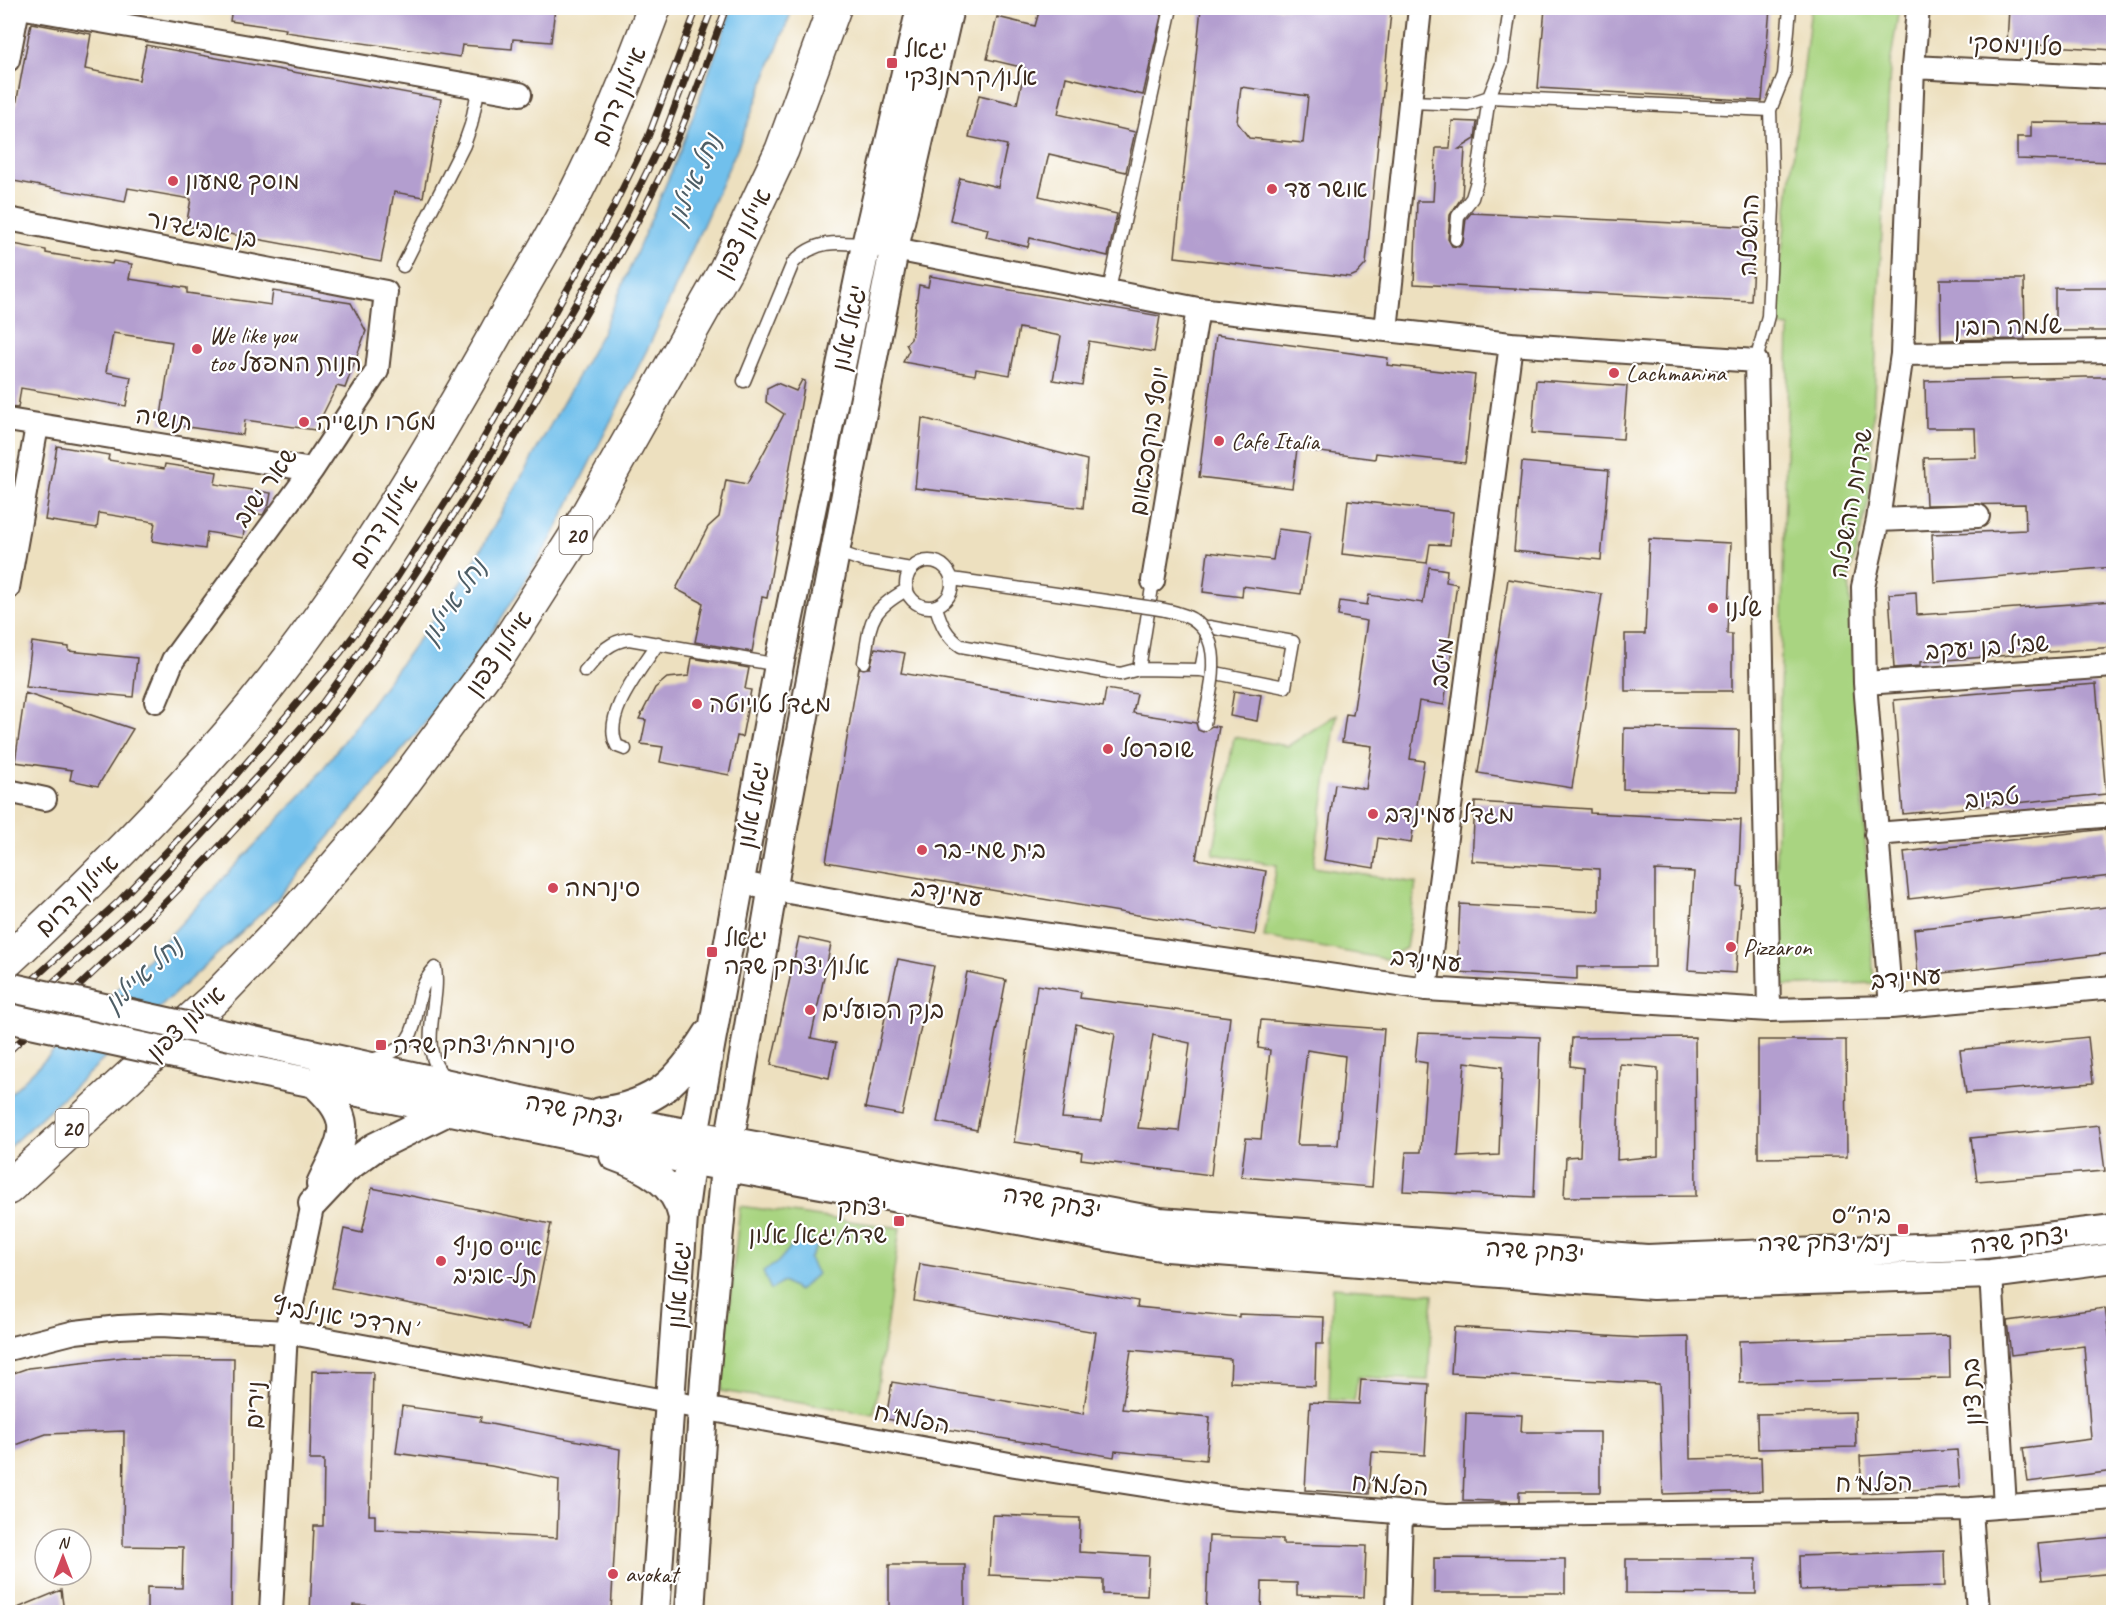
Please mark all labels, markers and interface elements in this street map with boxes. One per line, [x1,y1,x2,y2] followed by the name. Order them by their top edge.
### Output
[1967,28,2063,62] street label: סלונימסקי
[904,34,1037,92] place label: יגאל אלון/קרמנצקי
[585,42,653,150] street label: איילון דרום
[885,56,899,70] marker: יגאל אלון/קרמנצקי
[660,127,730,230] water label: נחל איילון
[185,166,299,196] place label: מוסך שמעון
[166,174,180,188] marker: מוסך שמעון
[1284,174,1368,204] place label: אושר עד
[1265,182,1279,196] marker: אושר עד
[708,183,778,283] street label: איילון צפון
[1733,193,1765,277] street label: ההשכלה
[144,204,260,254] street label: בן אביגדור
[825,282,873,374] street label: יגאל אלון
[1954,310,2063,342] street label: שלמה רובין
[209,320,362,378] place label: We like you too חנות המפעל
[190,342,204,356] marker: We like you too חנות המפעל
[1626,358,1727,388] place label: Lachmanina
[1122,364,1176,518] street label: יוסף בוקסבאום
[1607,366,1621,380] marker: Lachmanina
[133,400,195,438] street label: תושיה
[316,407,436,437] place label: מטרו תושייה
[297,415,311,429] marker: מטרו תושייה
[1823,425,1879,581] street label: שדרות ההשכלה
[1231,426,1320,456] place label: Cafe Italia
[1212,434,1226,448] marker: Cafe Italia
[226,441,304,532] street label: שאר ישוב
[343,469,425,573] street label: איילון דרום
[560,516,592,554] road number: 20
[413,551,495,650] water label: נחל איילון
[1725,593,1762,623] place label: שלנו
[1706,601,1720,615] marker: שלנו
[459,605,539,701] street label: איילון צפון
[1924,628,2050,666] street label: שביל בן יעקב
[1424,636,1460,690] street label: מיטב
[709,689,831,719] place label: מגדל טויוטה
[690,697,704,711] marker: מגדל טויוטה
[1120,734,1194,764] place label: שופרסל
[1101,742,1115,756] marker: שופרסל
[731,759,775,851] street label: יגאל אלון
[1963,781,2021,815] street label: טביוב
[1385,799,1514,829] place label: מגדל עמינדב
[1366,807,1380,821] marker: מגדל עמינדב
[934,835,1046,865] place label: בית שמי-בר
[915,843,929,857] marker: בית שמי-בר
[29,848,125,942] street label: איילון דרום
[565,873,640,903] place label: סינרמה
[910,873,985,913] street label: עמינדב
[546,881,560,895] marker: סינרמה
[724,923,869,981] place label: יגאל אלון/יצחק שדה
[97,929,191,1019] water label: נחל איילון
[1743,932,1813,962] place label: Pizzaron
[1724,940,1738,954] marker: Pizzaron
[1389,941,1463,979] street label: עמינדב
[705,945,719,959] marker: יגאל אלון/יצחק שדה
[1869,960,1943,996] street label: עמינדב
[140,979,232,1067] street label: איילון צפון
[822,995,944,1025] place label: בנק הפועלים
[803,1003,817,1017] marker: בנק הפועלים
[393,1030,575,1060] place label: סינרמה/יצחק שדה
[374,1038,388,1052] marker: סינרמה/יצחק שדה
[522,1086,626,1136] street label: יצחק שדה
[56,1109,88,1147] road number: 20
[1001,1179,1103,1225] street label: יצחק שדה
[748,1192,887,1250] place label: יצחק שדה/יגאל אלון
[1757,1200,1891,1258] place label: ביה״ס ניב/יצחק שדה
[892,1214,906,1228] marker: יצחק שדה/יגאל אלון
[1969,1220,2071,1260] street label: יצחק שדה
[1896,1222,1910,1236] marker: ביה״ס ניב/יצחק שדה
[453,1232,543,1290] place label: אייס סניף תל-אביב
[1485,1233,1585,1269] street label: יצחק שדה
[661,1240,697,1330] street label: יגאל אלון
[434,1254,448,1268] marker: אייס סניף תל-אביב
[270,1291,422,1344] street label: מרדכי אנילביץ'
[1955,1357,1989,1427] street label: בת ציון
[239,1380,271,1430] street label: נירים
[871,1397,953,1441] street label: הפלמ"ח
[1351,1467,1429,1503] street label: הפלמ"ח
[1835,1467,1913,1499] street label: הפלמ"ח
[33,1527,93,1587] north arrow
[58,1533,71,1553] text: N
[625,1559,681,1589] place label: avokat
[606,1567,620,1581] marker: avokat

